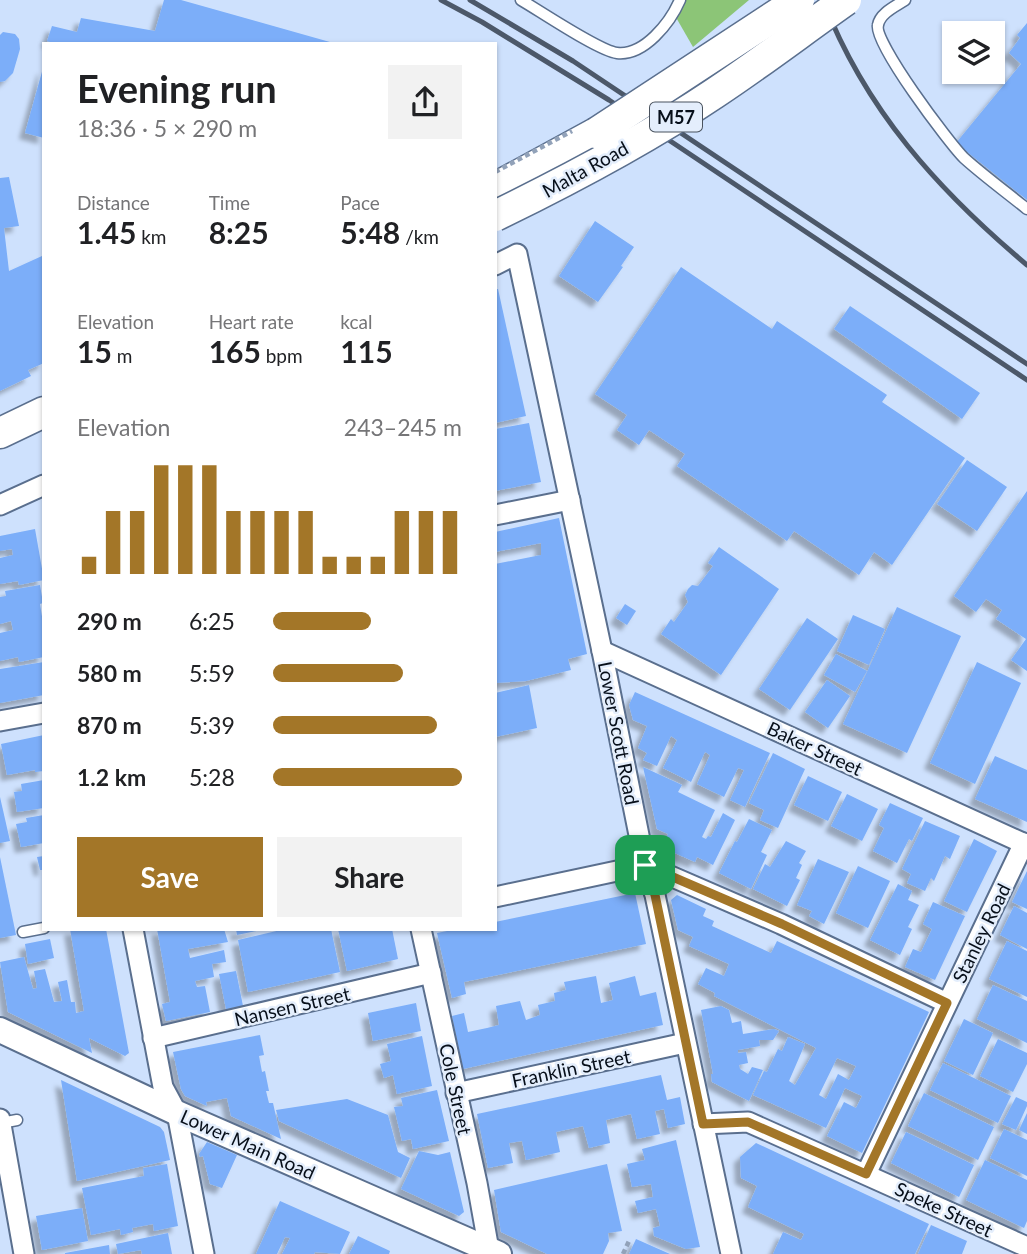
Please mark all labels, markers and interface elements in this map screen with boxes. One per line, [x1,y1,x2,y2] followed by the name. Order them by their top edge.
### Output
[942,21,1005,84] map controls
[942,21,1005,84] button: layers
[77,65,277,111] text: Evening run
[388,65,462,139] button: share
[650,103,702,132] road number: M57
[77,114,257,142] text: 18:36 · 5 × 290 m
[538,136,632,202] street label: Malta Road
[77,191,150,214] text: Distance
[209,191,250,214] text: Time
[340,191,380,214] text: Pace
[77,214,136,250] text: 1.45
[209,214,269,250] text: 8:25
[340,214,400,250] text: 5:48
[136,225,166,248] text: km
[400,225,439,248] text: /km
[77,310,154,333] text: Elevation
[209,310,294,333] text: Heart rate
[340,310,372,333] text: kcal
[77,333,112,369] text: 15
[209,333,261,369] text: 165
[340,333,393,369] text: 115
[112,344,132,367] text: m
[261,344,303,367] text: bpm
[77,413,170,441] text: Elevation
[344,413,462,441] text: 243–245 m
[77,607,142,635] text: 290 m
[189,607,235,635] text: 6:25
[77,659,142,687] text: 580 m
[189,659,235,687] text: 5:59
[594,659,644,807] street label: Lower Scott Road
[77,711,142,739] text: 870 m
[189,711,235,739] text: 5:39
[764,716,866,780] street label: Baker Street
[77,763,146,791] text: 1.2 km
[189,763,235,791] text: 5:28
[615,835,675,895] pin
[77,837,263,917] button: Save
[277,837,462,917] button: Share
[626,846,664,884] icon: arrive
[947,880,1015,986] street label: Stanley Road
[232,981,352,1030] street label: Nansen Street
[435,1041,477,1137] street label: Cole Street
[509,1044,633,1092] street label: Franklin Street
[177,1104,319,1184] street label: Lower Main Road
[892,1176,997,1242] street label: Speke Street

